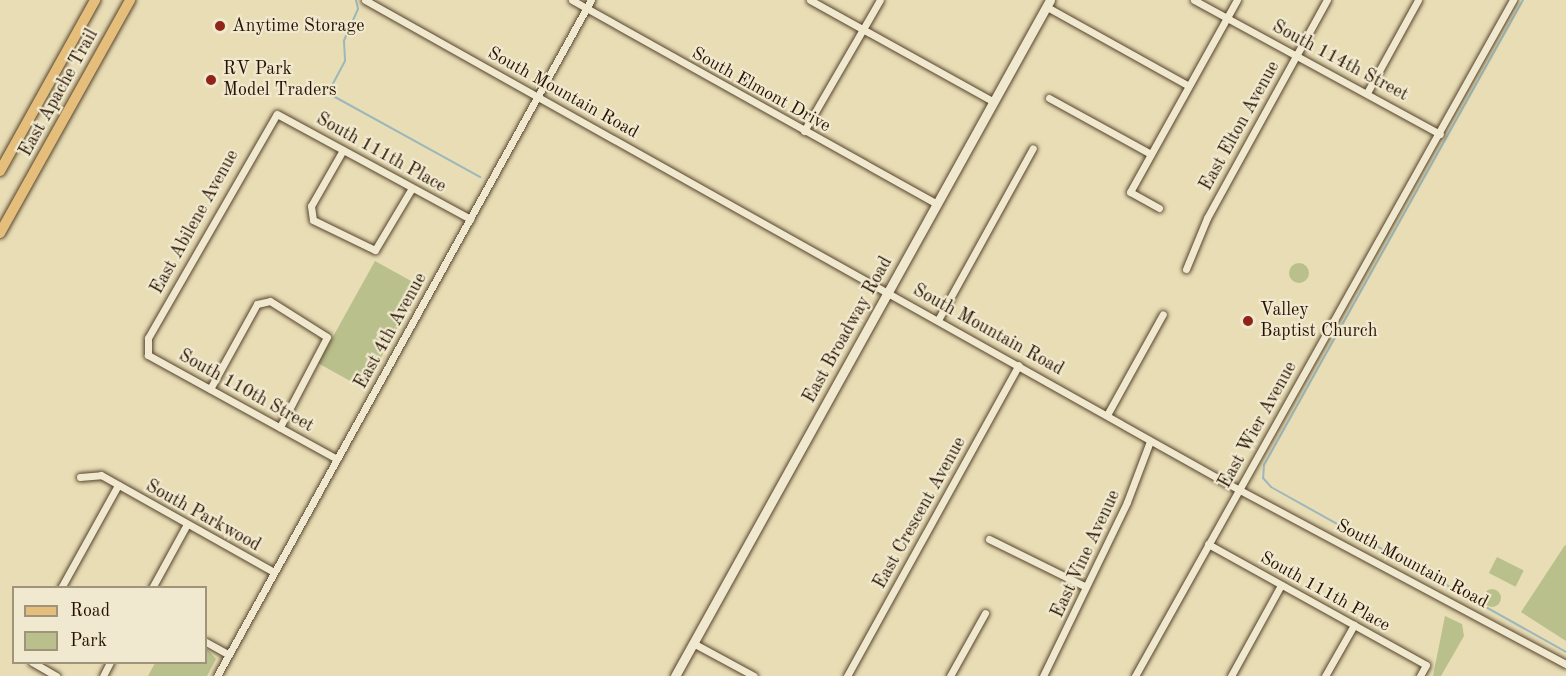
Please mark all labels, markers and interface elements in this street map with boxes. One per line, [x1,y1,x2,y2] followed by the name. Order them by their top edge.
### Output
[232,15,364,37] place label: Anytime Storage
[1268,16,1412,106] street label: South 114th Street
[213,19,227,33] marker: Anytime Storage
[15,26,103,160] street label: East Apache Trail
[484,43,642,143] street label: South Mountain Road
[688,43,834,137] street label: South Elmont Drive
[1195,57,1285,195] street label: East Elton Avenue
[223,59,337,101] place label: RV Park Model Traders
[204,73,218,87] marker: RV Park Model Traders
[312,108,450,198] street label: South 111th Place
[146,146,244,298] street label: East Abilene Avenue
[799,253,897,407] street label: East Broadway Road
[350,269,432,393] street label: East 4th Avenue
[909,280,1067,380] street label: South Mountain Road
[1260,300,1377,342] place label: Valley Baptist Church
[1241,314,1255,328] marker: Valley Baptist Church
[175,345,317,437] street label: South 110th Street
[1214,358,1302,492] street label: East Wier Avenue
[869,433,971,593] street label: East Crescent Avenue
[142,475,264,557] street label: South Parkwood
[1047,487,1125,621] street label: East Vine Avenue
[1332,515,1492,613] street label: South Mountain Road
[1256,547,1394,637] street label: South 111th Place
[12,586,207,664] legend
[70,602,110,620] text: Road
[70,632,107,650] text: Park

